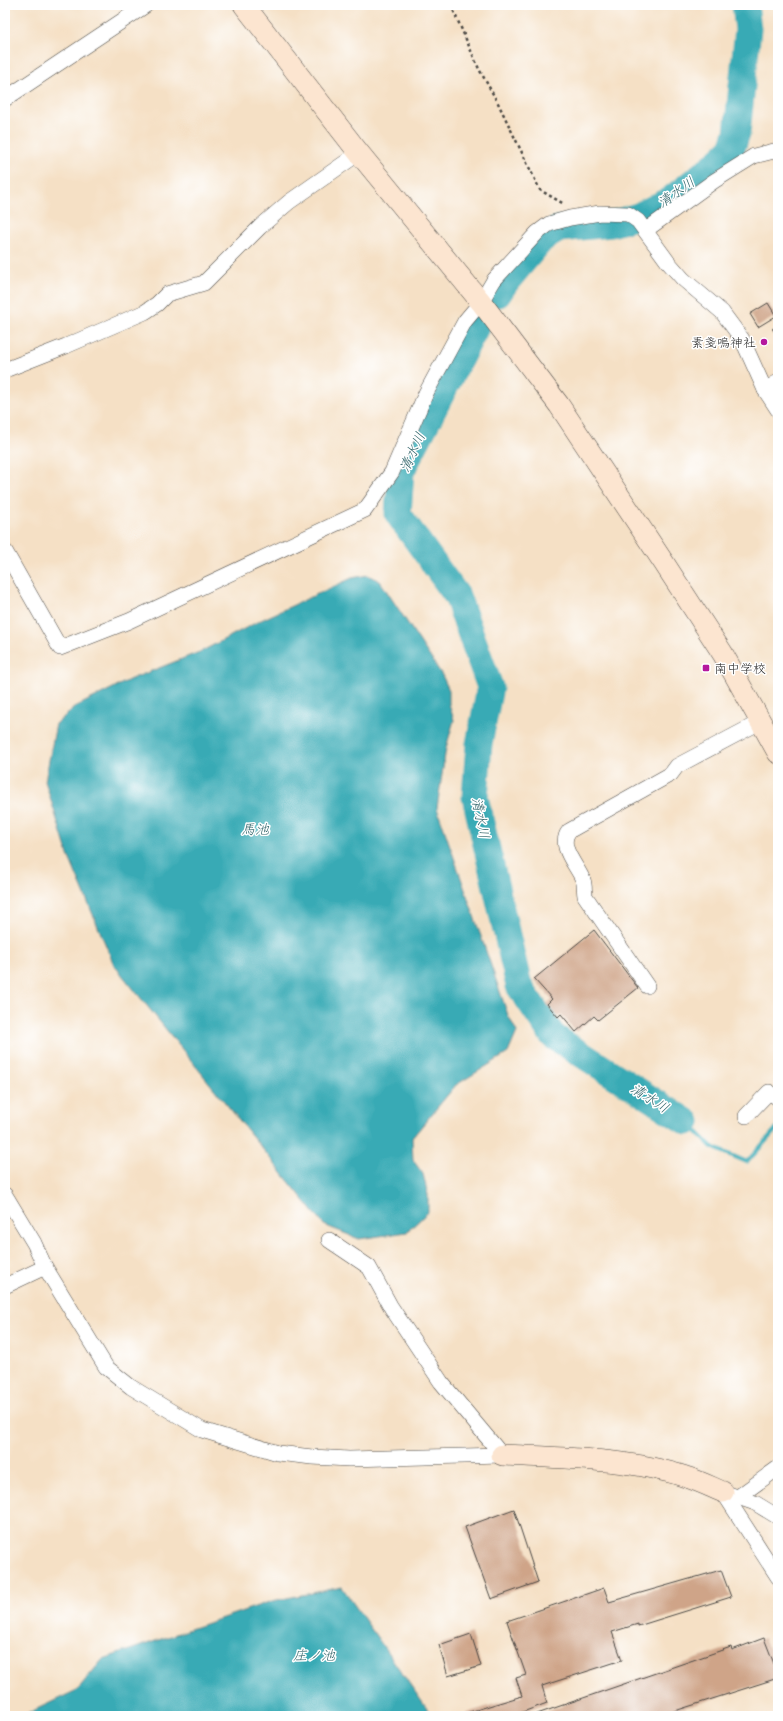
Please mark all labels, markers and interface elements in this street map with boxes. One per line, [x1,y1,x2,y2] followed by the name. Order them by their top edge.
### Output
[654,173,698,211] water label: 清水川
[691,334,756,351] place label: 素戔嗚神社
[759,337,769,347] marker: 素戔嗚神社
[395,429,429,475] water label: 清水川
[714,660,766,677] place label: 南中学校
[701,663,711,673] marker: 南中学校
[468,796,494,840] water label: 清水川
[241,820,270,838] water label: 馬池
[627,1079,673,1117] water label: 清水川
[293,1646,336,1664] water label: 庄ノ池

